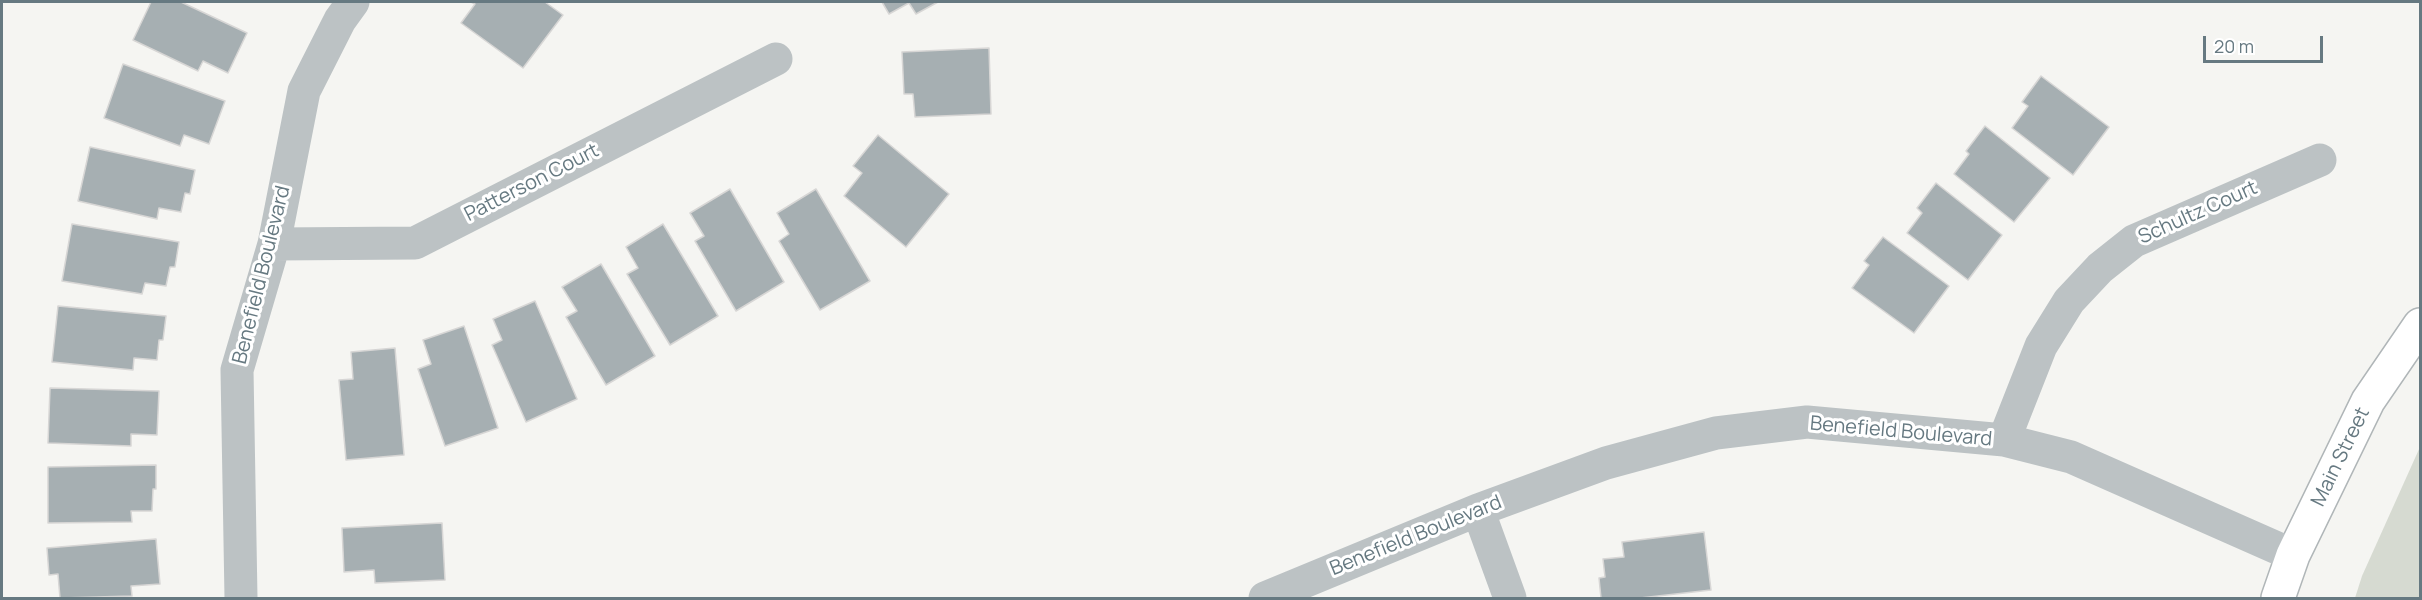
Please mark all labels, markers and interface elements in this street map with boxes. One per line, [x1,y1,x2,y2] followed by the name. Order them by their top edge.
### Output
[2206,24,2326,62] scale bar
[2214,34,2254,58] text: 20 m
[461,139,603,227] street label: Patterson Court
[2135,176,2261,250] street label: Schultz Court
[228,183,296,367] street label: Benefield Boulevard
[2307,404,2375,510] street label: Main Street
[1809,412,1993,452] street label: Benefield Boulevard
[1327,491,1505,581] street label: Benefield Boulevard

